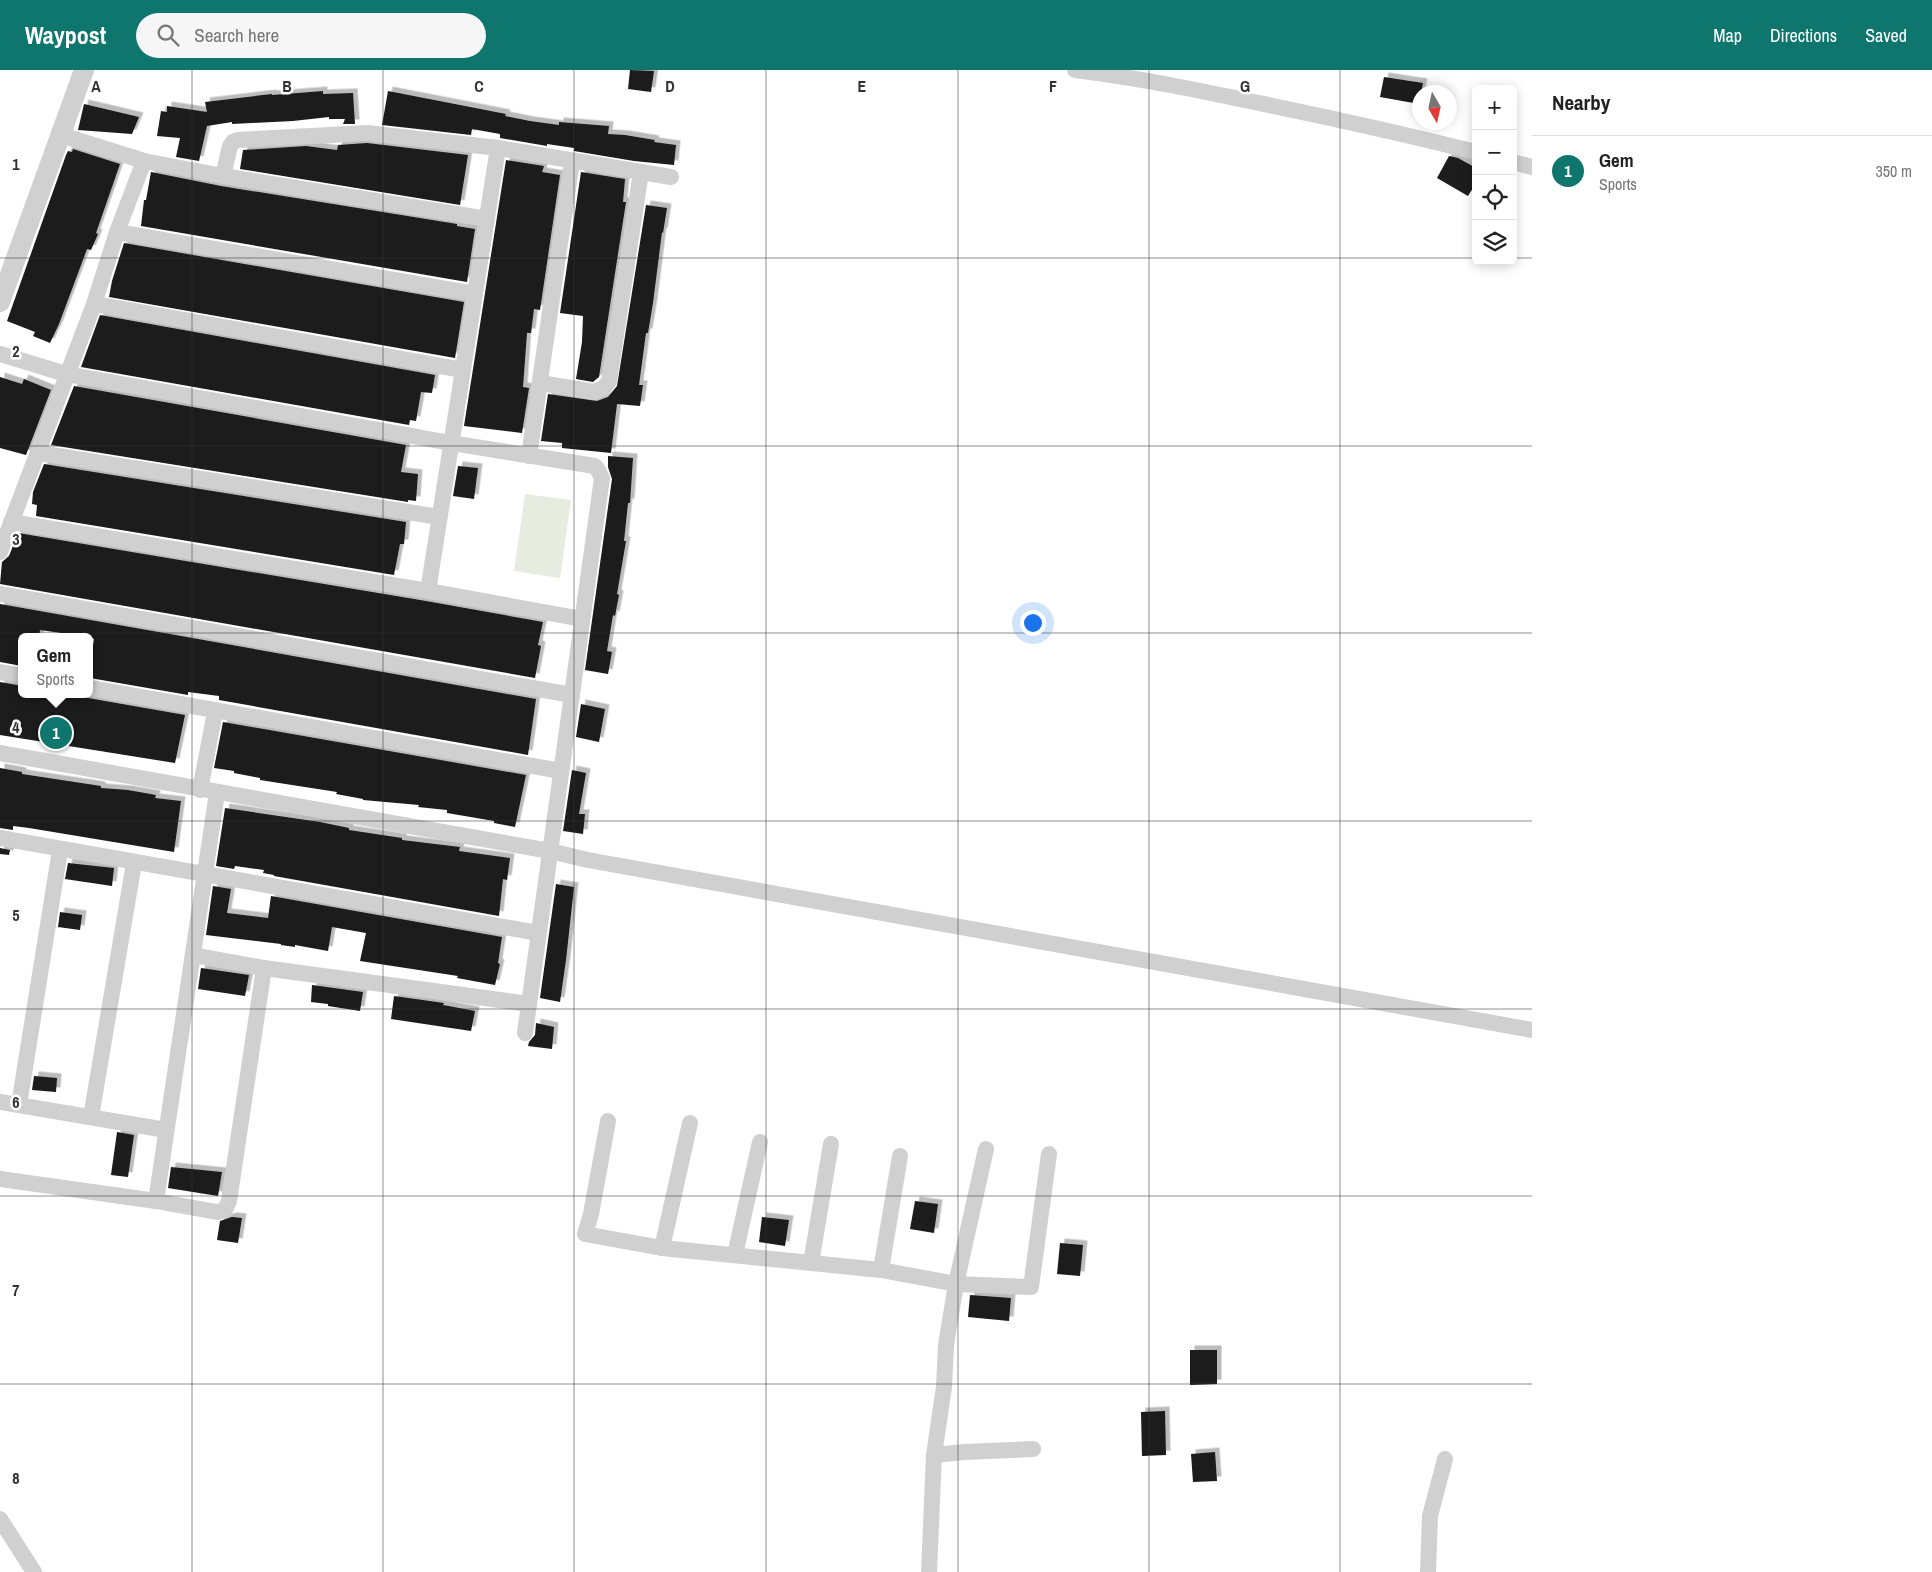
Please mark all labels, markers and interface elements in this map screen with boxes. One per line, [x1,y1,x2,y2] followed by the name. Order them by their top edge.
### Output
[136,13,486,58] search box
[25,19,106,51] text: Waypost
[154,21,182,49] icon: search
[194,22,279,48] text: Search here
[1713,23,1742,48] text: Map
[1770,23,1837,48] text: Directions
[1865,23,1907,48] text: Saved
[91,75,101,97] text: A
[282,75,292,97] text: B
[474,75,484,97] text: C
[665,75,675,97] text: D
[858,75,867,97] text: E
[1049,75,1057,97] text: F
[1240,75,1250,97] text: G
[1412,85,1457,130] north arrow
[1472,85,1517,265] map controls
[1472,85,1517,130] button: +
[1552,88,1610,117] text: Nearby
[1472,130,1517,175] button: −
[1599,147,1634,173] text: Gem
[12,153,20,175] text: 1
[1564,160,1572,182] text: 1
[1876,160,1912,182] text: 350 m
[1599,173,1637,195] text: Sports
[1472,175,1517,220] button: locate
[1472,220,1517,265] button: layers
[12,340,20,362] text: 2
[12,528,20,550] text: 3
[1020,610,1046,636] your location
[18,633,93,698] popup
[37,642,71,668] text: Gem
[37,668,74,690] text: Sports
[40,714,72,752] pin: 1
[12,716,20,738] text: 4
[12,904,20,926] text: 5
[12,1091,20,1113] text: 6
[12,1279,20,1301] text: 7
[12,1467,20,1489] text: 8

